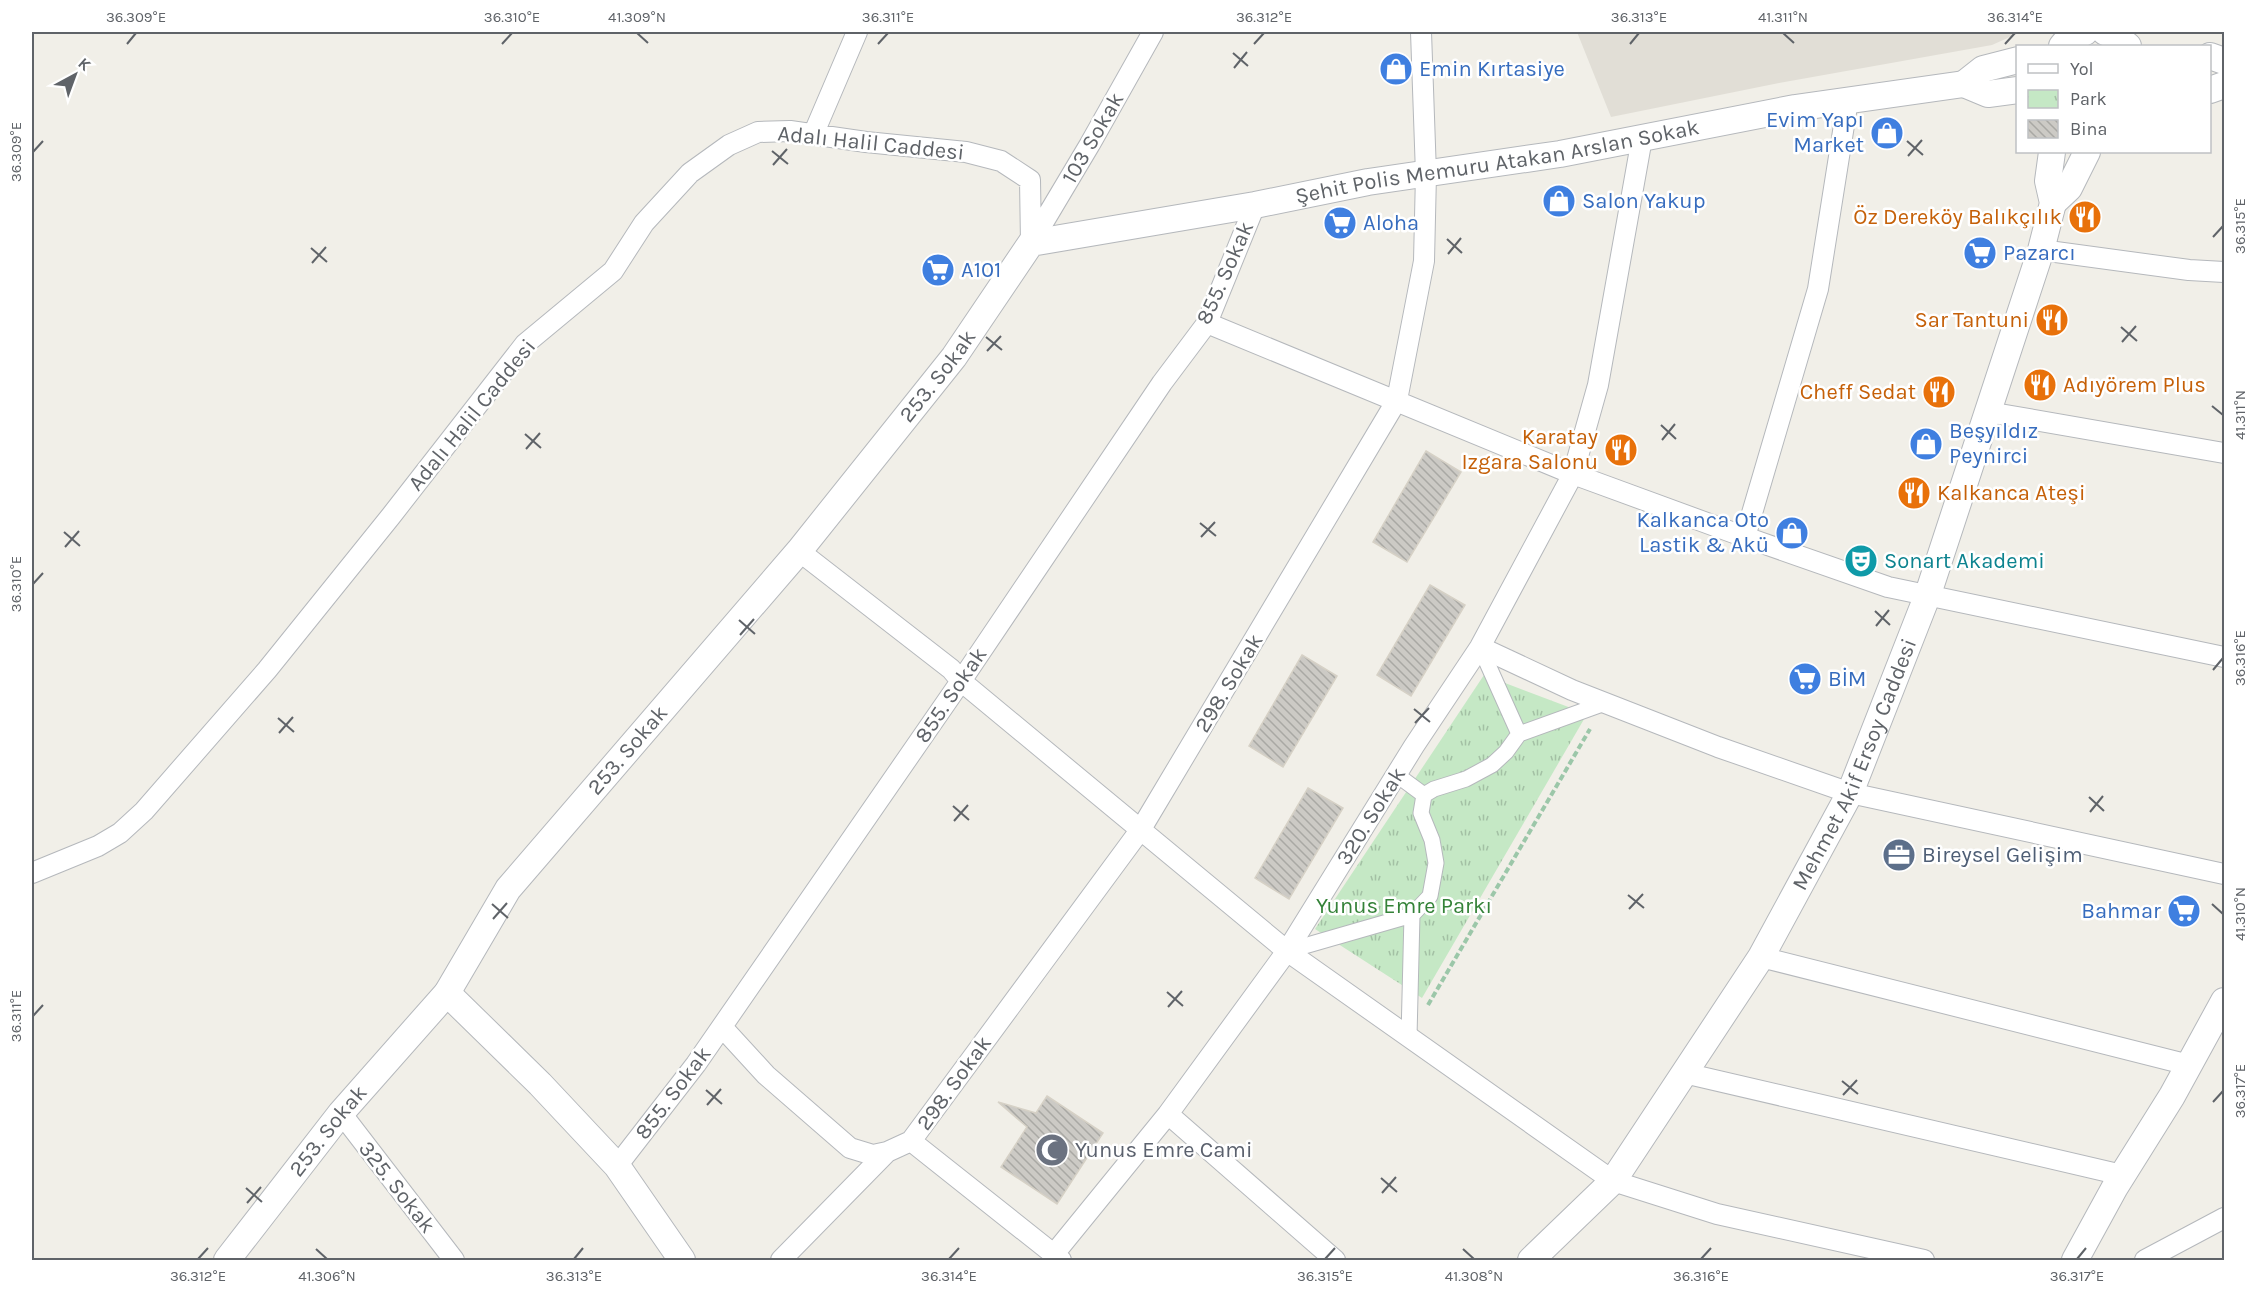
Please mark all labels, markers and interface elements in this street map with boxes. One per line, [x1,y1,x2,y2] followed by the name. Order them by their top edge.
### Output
[106,8,166,26] text: 36.309°E
[484,8,540,26] text: 36.310°E
[608,8,666,26] text: 41.309°N
[862,8,914,26] text: 36.311°E
[1236,8,1292,26] text: 36.312°E
[1611,8,1667,26] text: 36.313°E
[1758,8,1808,26] text: 41.311°N
[1987,8,2043,26] text: 36.314°E
[45,45,105,105] north arrow
[2016,45,2211,153] legend
[1378,51,1414,87] shop icon: Emin Kırtasiye
[74,53,95,75] text: K
[1419,56,1565,82] place label: Emin Kırtasiye
[2070,58,2094,80] text: Yol
[1057,88,1129,188] street label: 103 Sokak
[2070,88,2107,110] text: Park
[1766,107,1864,158] place label: Evim Yapı Market
[1293,114,1701,209] street label: Şehit Polis Memuru Atakan Arslan Sokak
[1869,115,1905,151] shop icon: Evim Yapı Market
[2070,118,2107,140] text: Bina
[776,120,966,166] street label: Adalı Halil Caddesi
[7,122,25,182] text: 36.309°E
[1541,183,1577,219] shop icon: Salon Yakup
[1582,188,1706,214] place label: Salon Yakup
[2231,198,2249,254] text: 36.315°E
[2067,199,2103,235] restaurant icon: Öz Dereköy Balıkçılık
[1853,204,2062,230] place label: Öz Dereköy Balıkçılık
[1322,205,1358,241] supermarket icon: Aloha
[1363,210,1419,236] place label: Aloha
[1191,218,1259,328] street label: 855. Sokak
[1962,235,1998,271] supermarket icon: Pazarcı
[2003,240,2076,266] place label: Pazarcı
[920,252,956,288] supermarket icon: A101
[961,257,1001,283] place label: A101
[2034,302,2070,338] restaurant icon: Sar Tantuni
[1915,307,2029,333] place label: Sar Tantuni
[894,325,981,427] street label: 253. Sokak
[403,334,541,496] street label: Adalı Halil Caddesi
[2022,367,2058,403] restaurant icon: Adıyörem Plus
[2063,372,2206,398] place label: Adıyörem Plus
[1921,374,1957,410] restaurant icon: Cheff Sedat
[1800,379,1916,405] place label: Cheff Sedat
[2231,390,2249,440] text: 41.311°N
[1949,418,2038,469] place label: Beşyıldız Peynirci
[1461,424,1598,475] place label: Karatay Izgara Salonu
[1908,426,1944,462] shop icon: Beşyıldız Peynirci
[1603,432,1639,468] restaurant icon: Karatay Izgara Salonu
[1896,475,1932,511] restaurant icon: Kalkanca Ateşi
[1937,480,2085,506] place label: Kalkanca Ateşi
[1636,507,1769,558] place label: Kalkanca Oto Lastik & Akü
[1774,515,1810,551] shop icon: Kalkanca Oto Lastik & Akü
[1843,543,1879,579] theatre icon: Sonart Akademi
[1884,548,2045,574] place label: Sonart Akademi
[7,556,25,612] text: 36.310°E
[1189,629,1269,737] street label: 298. Sokak
[2231,630,2249,686] text: 36.316°E
[1787,635,1922,895] street label: Mehmet Akif Ersoy Caddesi
[910,642,992,748] street label: 855. Sokak
[1787,661,1823,697] supermarket icon: BİM
[1828,666,1866,692] place label: BİM
[582,700,673,800] street label: 253. Sokak
[1331,762,1411,870] street label: 320. Sokak
[1881,837,1917,873] office icon: Bireysel Gelişim
[1922,842,2083,868] place label: Bireysel Gelişim
[2231,887,2249,941] text: 41.310°N
[1316,893,1492,919] park label: Yunus Emre Parkı
[2166,893,2202,929] supermarket icon: Bahmar
[2081,898,2161,924] place label: Bahmar
[7,990,25,1042] text: 36.311°E
[911,1031,997,1135] street label: 298. Sokak
[630,1041,716,1145] street label: 855. Sokak
[2231,1064,2249,1118] text: 36.317°E
[284,1080,372,1182] street label: 253. Sokak
[1034,1132,1070,1168] mosque icon: Yunus Emre Cami
[353,1136,441,1238] street label: 325. Sokak
[1075,1137,1252,1163] place label: Yunus Emre Cami
[170,1267,226,1285] text: 36.312°E
[298,1267,356,1285] text: 41.306°N
[546,1267,602,1285] text: 36.313°E
[921,1267,977,1285] text: 36.314°E
[1297,1267,1353,1285] text: 36.315°E
[1445,1267,1503,1285] text: 41.308°N
[1673,1267,1729,1285] text: 36.316°E
[2050,1267,2104,1285] text: 36.317°E

